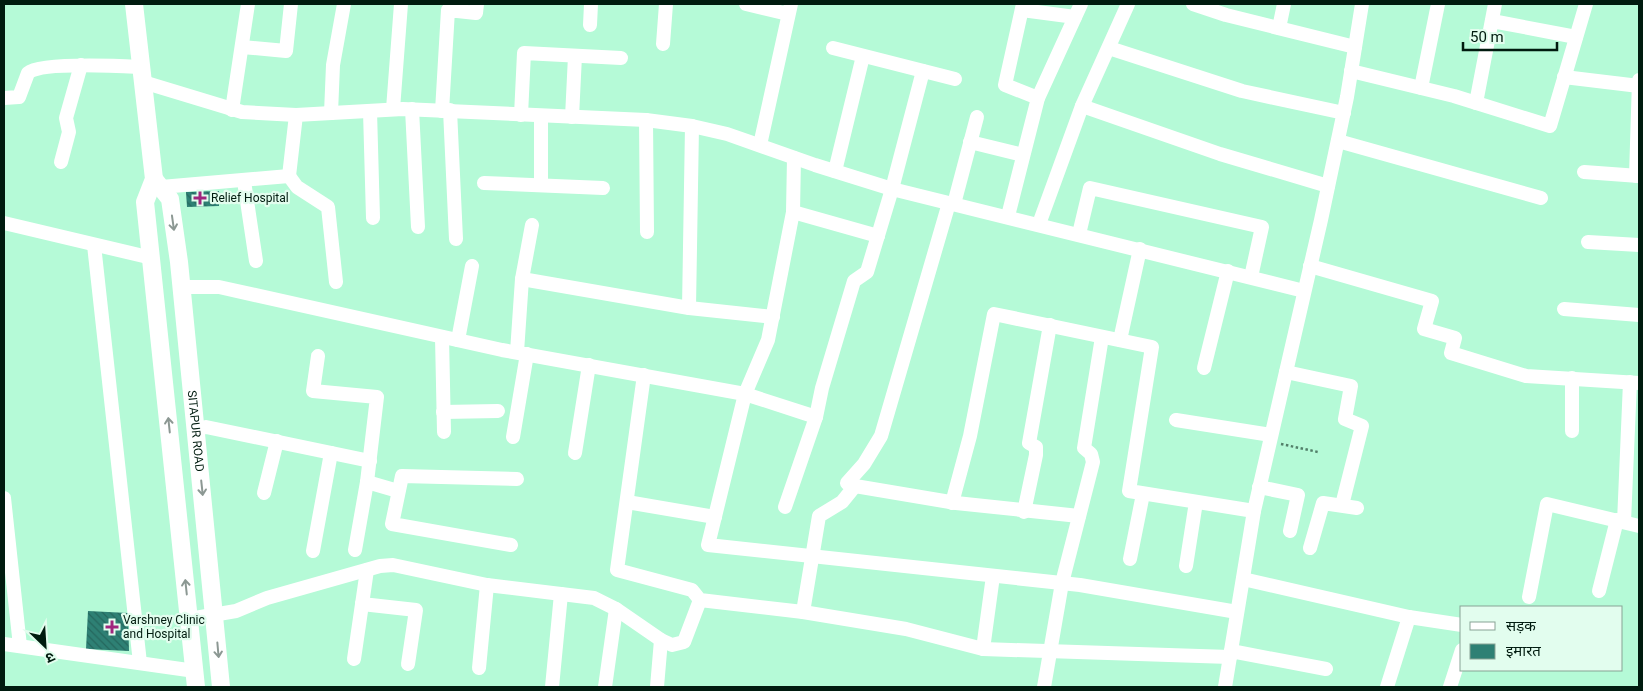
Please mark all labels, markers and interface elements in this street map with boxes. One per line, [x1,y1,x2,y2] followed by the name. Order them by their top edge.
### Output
[1463,20,1557,52] scale bar
[1470,28,1504,46] text: 50 m
[193,191,207,205] marker: Relief Hospital
[211,191,289,205] place label: Relief Hospital
[168,214,178,230] one-way arrow
[185,390,207,472] street label: SITAPUR ROAD
[164,417,174,433] one-way arrow
[197,480,207,496] one-way arrow
[181,579,191,595] one-way arrow
[1460,606,1623,671] legend
[123,613,205,641] place label: Varshney Clinic and Hospital
[1506,617,1536,635] text: सड़क
[105,620,119,634] marker: Varshney Clinic and Hospital
[20,621,70,671] north arrow
[213,642,222,658] one-way arrow
[1506,642,1541,660] text: इमारत
[43,649,58,667] text: उ

